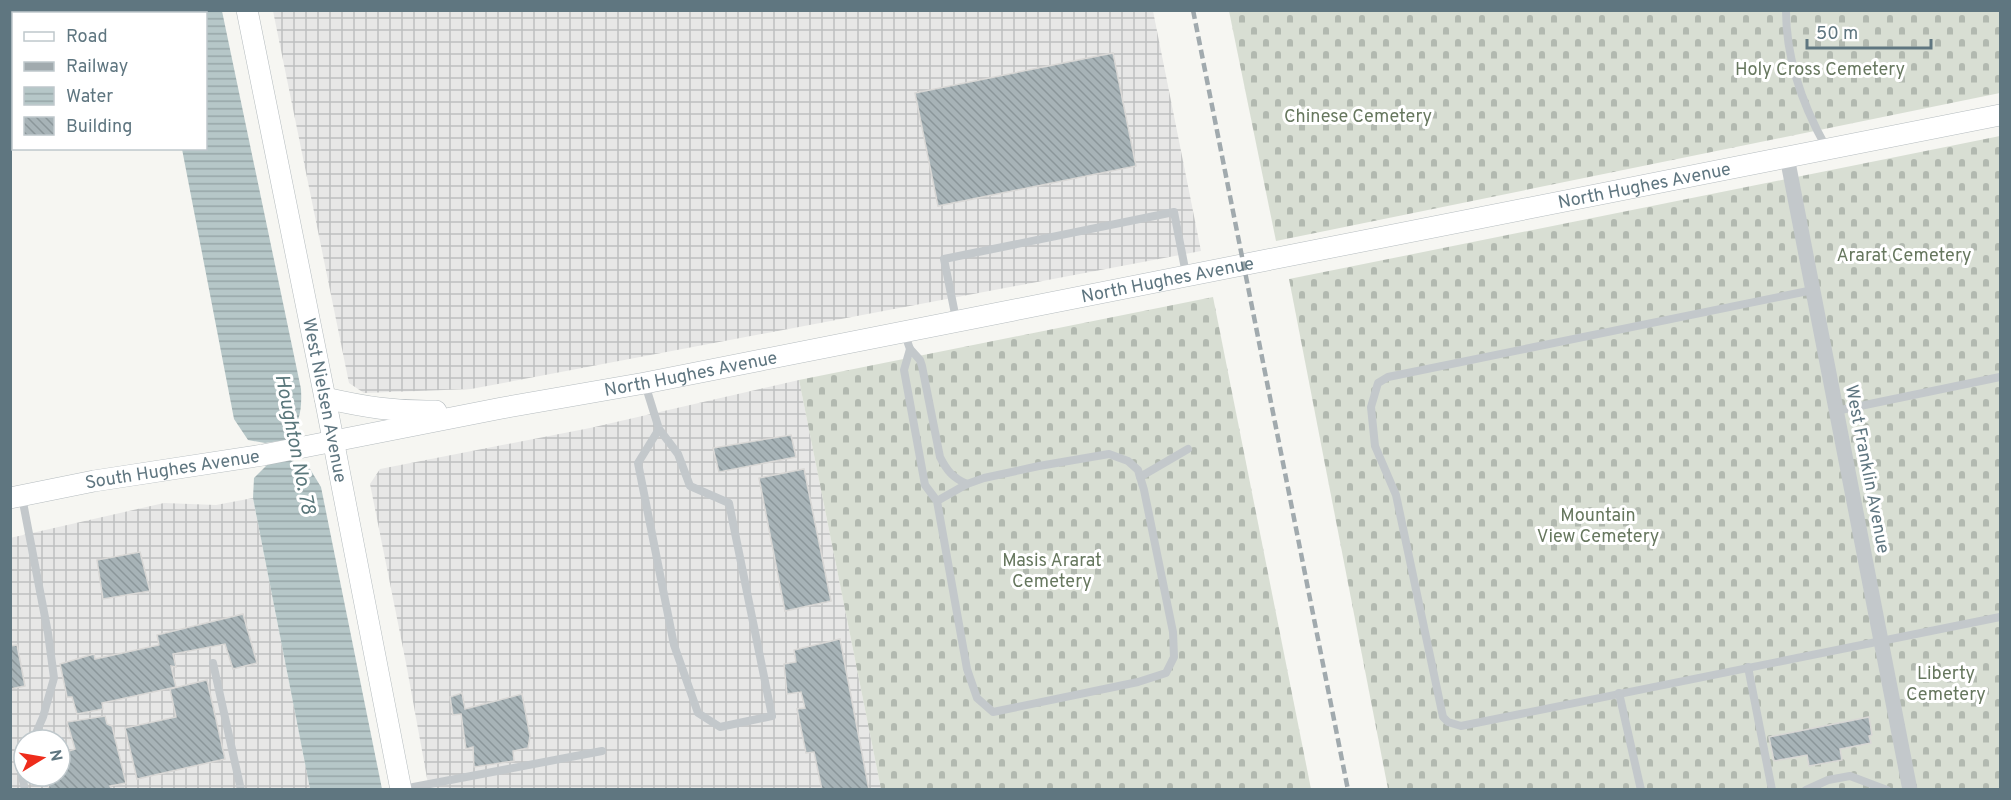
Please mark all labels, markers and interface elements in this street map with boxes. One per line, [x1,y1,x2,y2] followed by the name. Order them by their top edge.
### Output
[12,12,207,150] legend
[1807,12,1932,50] scale bar
[1816,23,1858,46] text: 50 m
[66,26,108,49] text: Road
[66,56,128,79] text: Railway
[1735,59,1905,82] park label: Holy Cross Cemetery
[66,86,113,109] text: Water
[1284,106,1432,129] park label: Chinese Cemetery
[66,116,132,139] text: Building
[1556,159,1733,215] street label: North Hughes Avenue
[1836,245,1972,268] park label: Ararat Cemetery
[1079,253,1256,309] street label: North Hughes Avenue
[296,316,351,485] street label: West Nielsen Avenue
[603,347,779,403] street label: North Hughes Avenue
[268,372,320,517] water label: Houghton No. 78
[1839,383,1894,556] street label: West Franklin Avenue
[83,446,262,496] street label: South Hughes Avenue
[1537,505,1659,549] park label: Mountain View Cemetery
[1002,550,1102,594] park label: Masis Ararat Cemetery
[1906,663,1986,707] park label: Liberty Cemetery
[12,728,72,788] north arrow
[44,748,66,763] text: N

